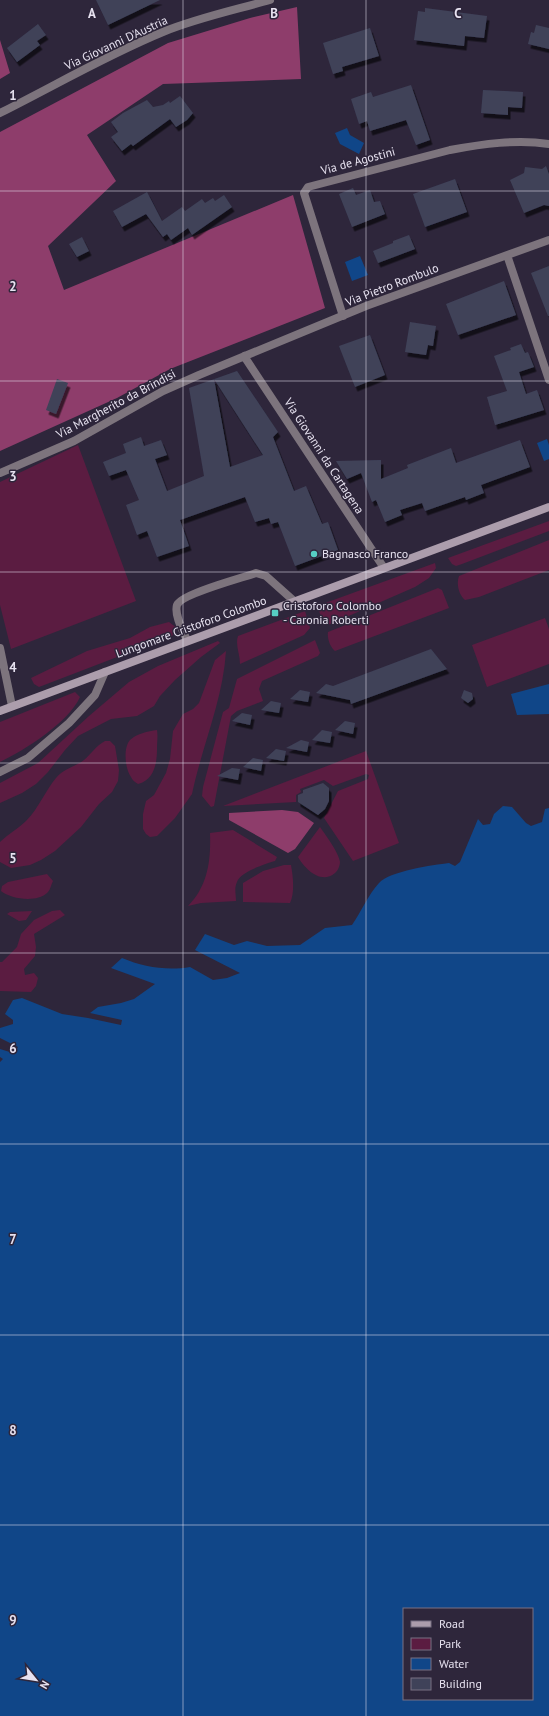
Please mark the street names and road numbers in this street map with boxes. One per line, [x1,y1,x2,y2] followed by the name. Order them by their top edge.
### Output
[62,13,170,73] street label: Via Giovanni D'Austria
[318,143,397,178] street label: Via de Agostini
[342,260,441,310] street label: Via Pietro Rombulo
[53,366,178,442] street label: Via Margherito da Brindisi
[281,394,368,516] street label: Via Giovanni da Cartagena
[113,592,268,661] street label: Lungomare Cristoforo Colombo

